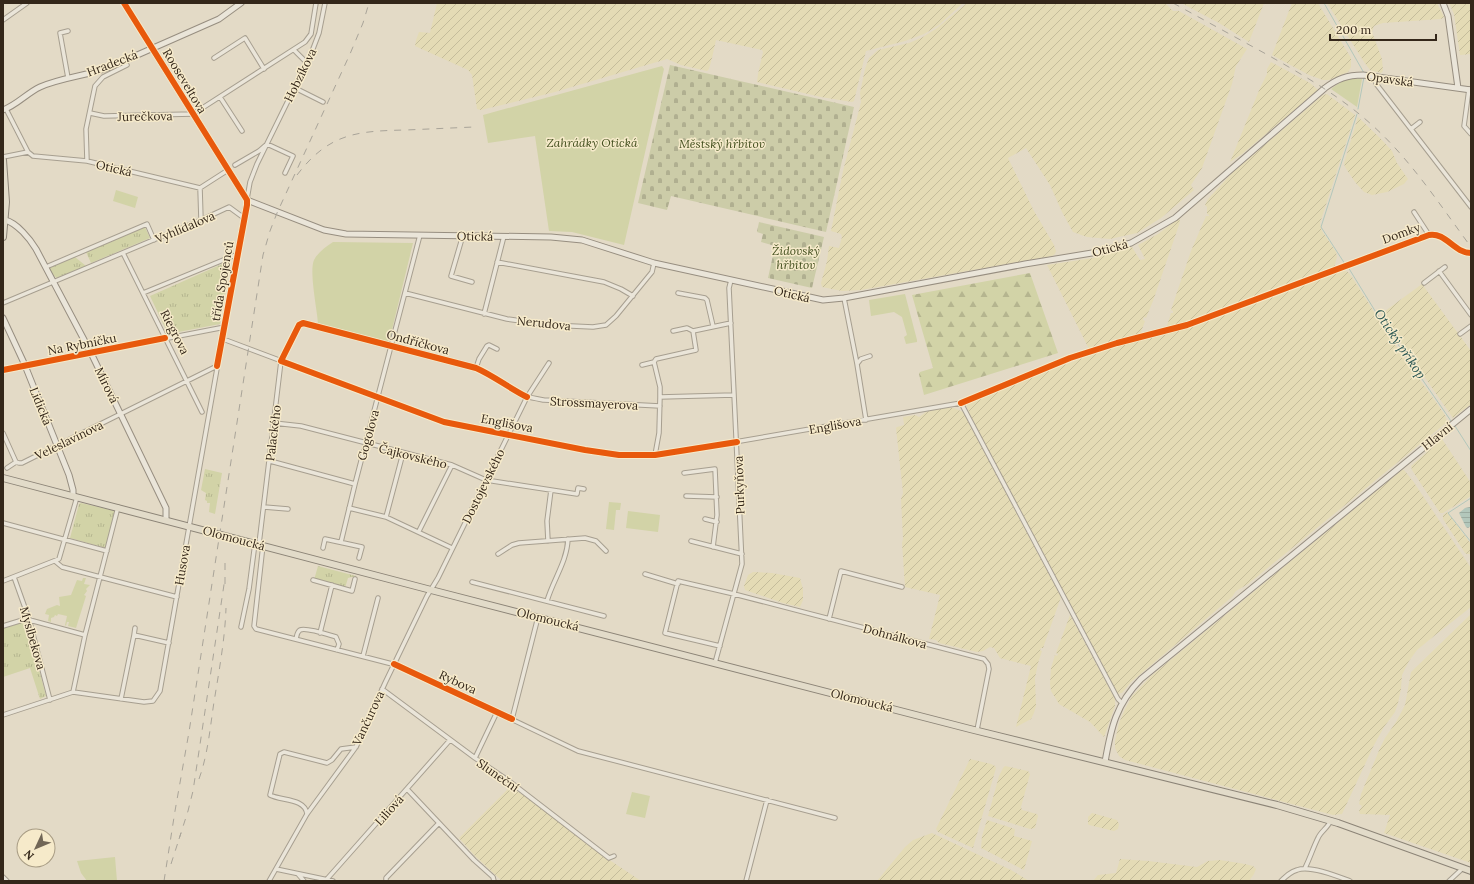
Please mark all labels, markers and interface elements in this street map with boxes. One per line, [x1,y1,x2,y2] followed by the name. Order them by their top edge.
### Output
[1330,16,1436,42] scale bar
[1336,22,1372,37] text: 200 m
[84,46,140,80] street label: Hradecká
[160,46,210,116] street label: Rooseveltova
[281,46,319,104] street label: Hobzíkova
[1366,68,1414,90] street label: Opavská
[116,108,173,124] street label: Jurečkova
[546,135,638,150] park label: Zahrádky Otická
[679,136,765,151] park label: Městský hřbitov
[94,157,134,179] street label: Otická
[152,208,217,247] street label: Vyhlídalova
[1380,219,1423,247] street label: Domky
[457,228,493,244] street label: Otická
[1090,236,1130,260] street label: Otická
[208,240,236,322] street label: třída Spojenců
[772,243,820,272] park label: Židovský hřbitov
[772,283,812,305] street label: Otická
[1370,306,1430,382] water label: Otický příkop
[157,307,193,357] street label: Riegrova
[516,313,572,333] street label: Nerudova
[385,326,451,358] street label: Ondříčkova
[46,330,118,358] street label: Na Rybníčku
[92,364,122,406] street label: Mírová
[27,385,55,427] street label: Lidická
[549,393,639,413] street label: Strossmayerova
[262,404,284,462] street label: Palackého
[354,408,382,462] street label: Gogolova
[480,411,534,435] street label: Englišova
[808,413,862,437] street label: Englišova
[31,417,106,463] street label: Veleslavínova
[1419,419,1455,453] street label: Hlavní
[377,440,449,472] street label: Čajkovského
[458,446,508,526] street label: Dostojevského
[730,455,748,515] street label: Purkyňova
[201,523,267,553] street label: Olomoucká
[171,544,193,586] street label: Husova
[515,604,581,634] street label: Olomoucká
[17,605,49,671] street label: Myslbekova
[862,620,928,652] street label: Dohnálkova
[437,667,479,697] street label: Rybova
[829,685,895,715] street label: Olomoucká
[348,688,387,749] street label: Vančurova
[474,755,522,795] street label: Sluneční
[371,792,407,828] street label: Liliová
[16,828,56,868] north arrow
[20,847,37,863] text: N

